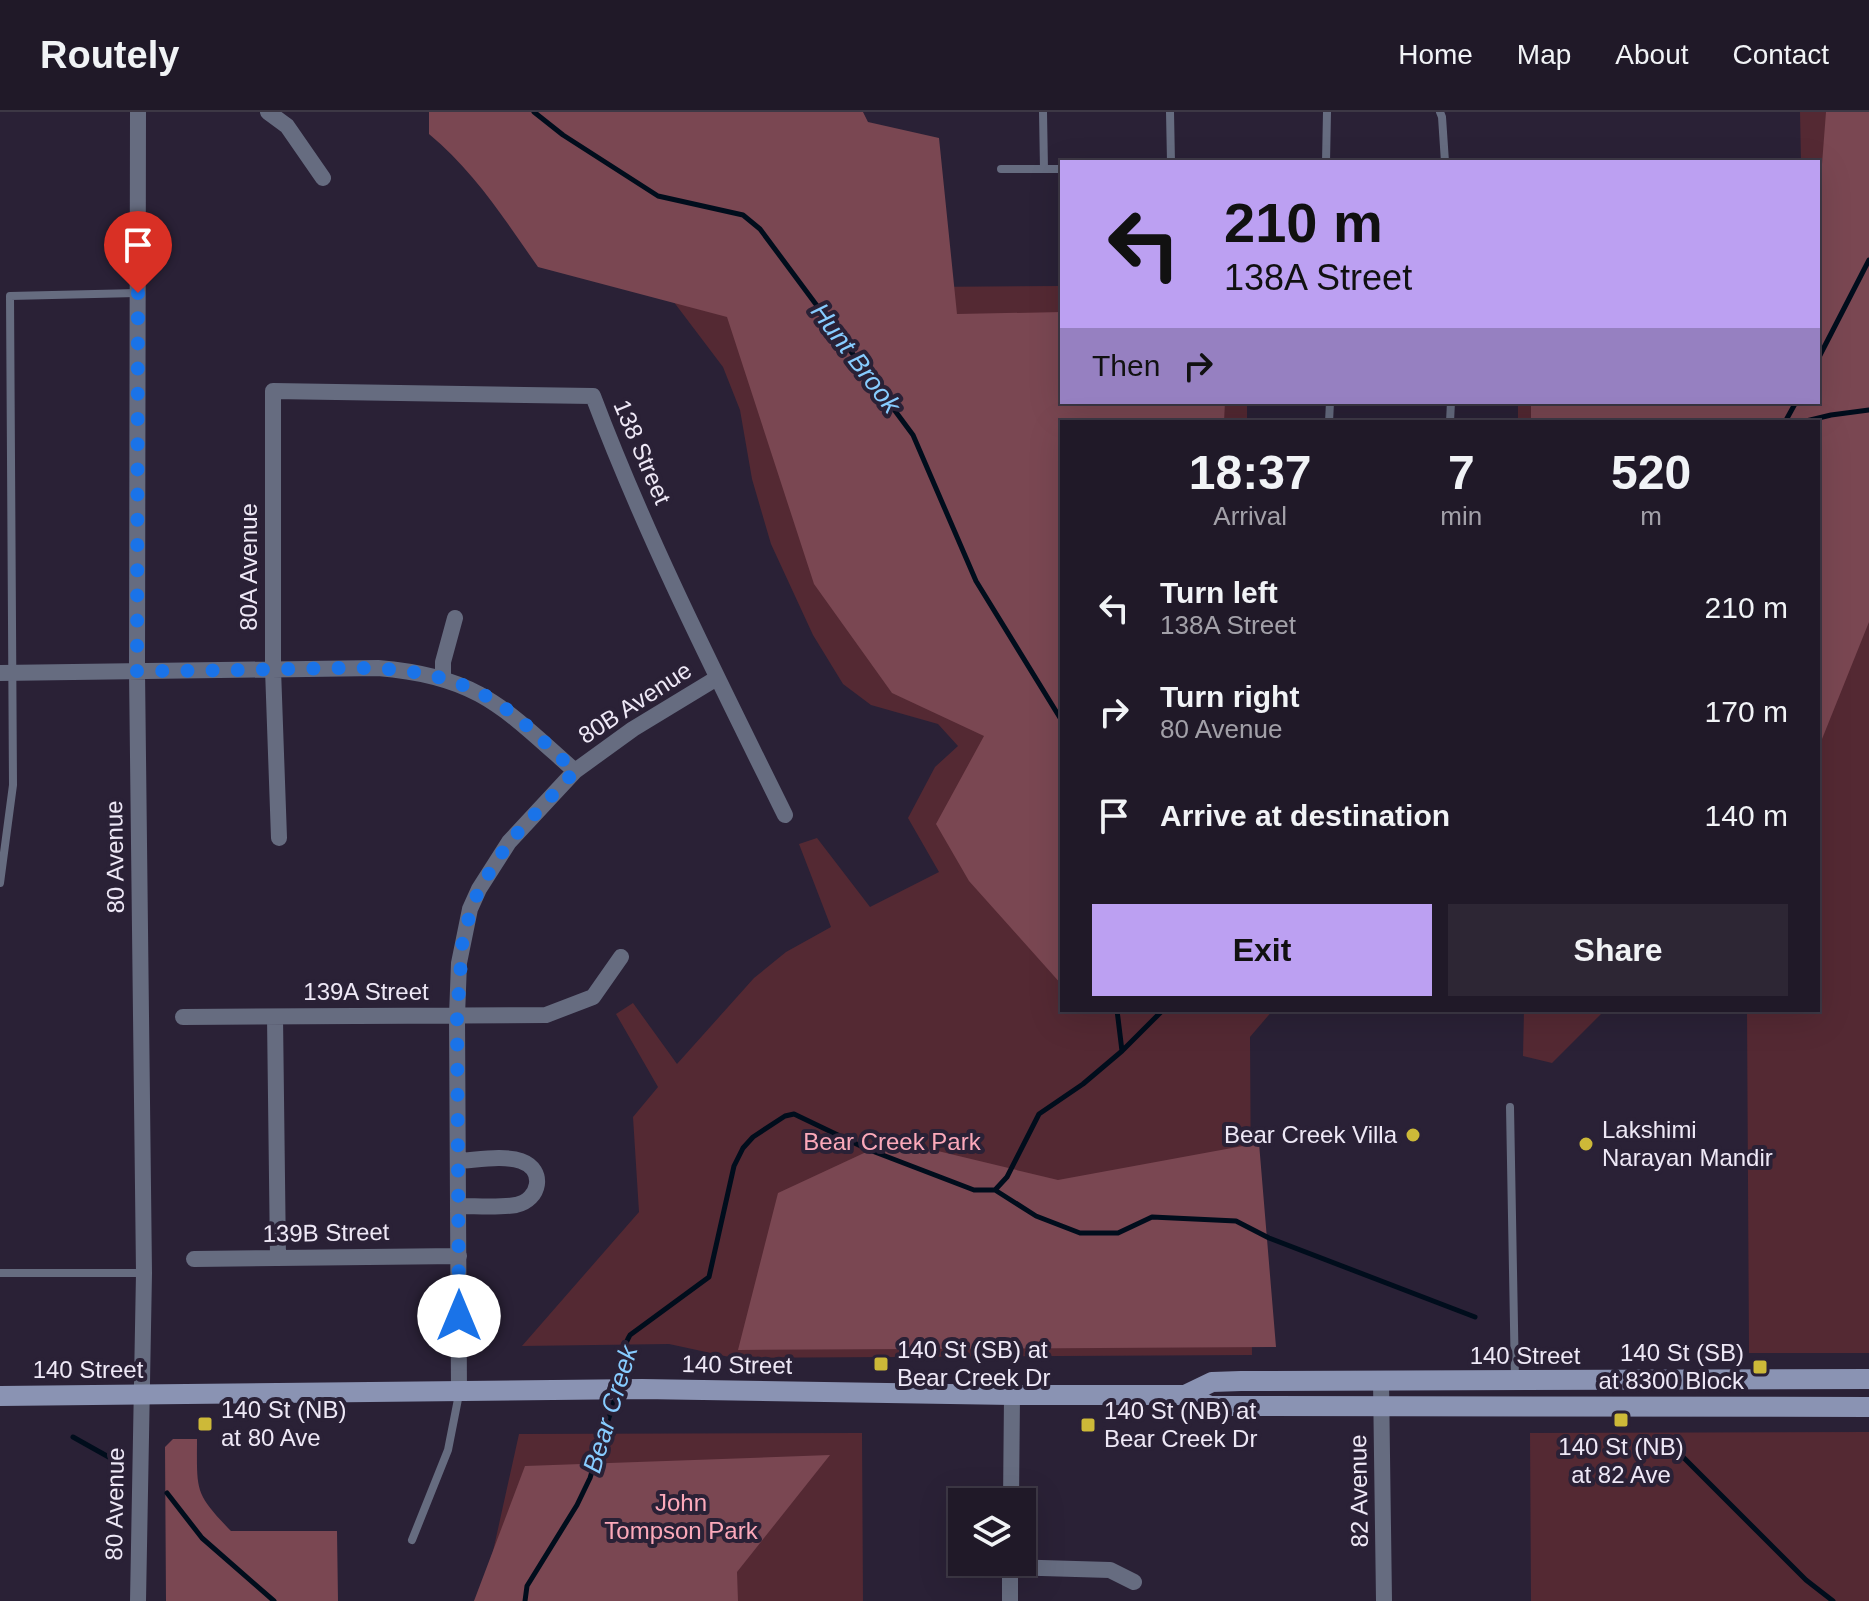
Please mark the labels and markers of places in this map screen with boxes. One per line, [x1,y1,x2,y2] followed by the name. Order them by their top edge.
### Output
[104,211,172,293] pin
[1602,1116,1773,1171] place label: Lakshimi Narayan Mandir
[1224,1121,1398,1148] place label: Bear Creek Villa
[1404,1126,1422,1144] marker: Bear Creek Villa
[1577,1135,1595,1153] marker: Lakshimi Narayan Mandir
[897,1336,1050,1391] place label: 140 St (SB) at Bear Creek Dr
[1599,1339,1745,1394] place label: 140 St (SB) at 8300 Block
[872,1355,890,1373] marker: 140 St (SB) at Bear Creek Dr
[1751,1358,1769,1376] marker: 140 St (SB) at 8300 Block
[221,1396,346,1451] place label: 140 St (NB) at 80 Ave
[1104,1397,1257,1452] place label: 140 St (NB) at Bear Creek Dr
[1612,1411,1630,1429] marker: 140 St (NB) at 82 Ave
[196,1415,214,1433] marker: 140 St (NB) at 80 Ave
[1079,1416,1097,1434] marker: 140 St (NB) at Bear Creek Dr
[1558,1433,1684,1488] place label: 140 St (NB) at 82 Ave

